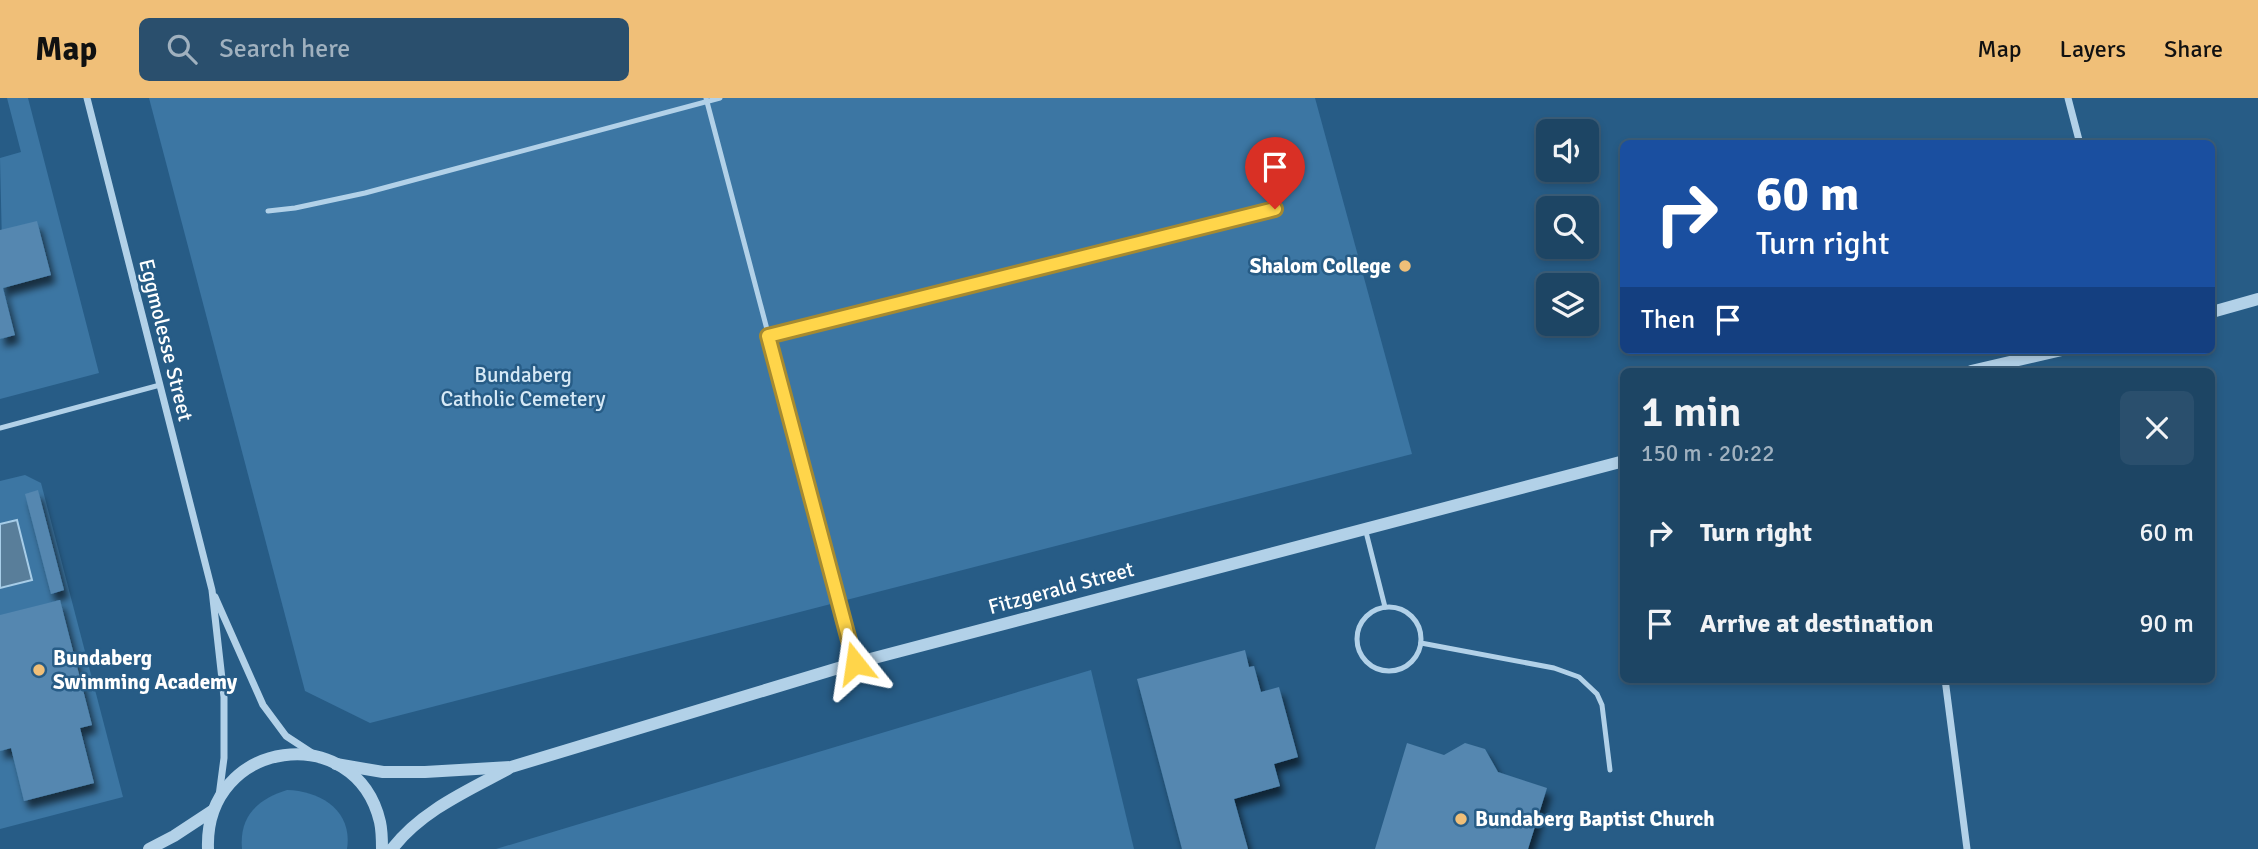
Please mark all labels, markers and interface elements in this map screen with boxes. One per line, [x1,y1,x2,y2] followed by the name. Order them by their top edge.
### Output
[139,18,629,81] search box
[35,29,97,70] text: Map
[163,30,201,68] icon: search
[219,33,350,65] text: Search here
[1977,34,2022,64] text: Map
[2060,34,2126,64] text: Layers
[2164,34,2223,64] text: Share
[1536,119,1599,336] map controls
[1536,119,1599,182] button: sound
[1245,137,1305,209] pin
[1256,148,1294,186] icon: arrive
[1756,164,1859,224] text: 60 m
[1641,168,1732,259] icon: right
[1536,196,1599,259] button: search
[1756,224,1889,263] text: Turn right
[1250,253,1391,279] place label: Shalom College
[133,256,199,424] street label: Eggmolesse Street
[1397,258,1413,274] marker: Shalom College
[1536,273,1599,336] button: layers
[1709,301,1747,339] icon: arrive
[1641,304,1695,336] text: Then
[441,362,606,412] park label: Bundaberg Catholic Cemetery
[1641,387,1742,438] text: 1 min
[2120,391,2194,465] button: close
[1641,439,1775,468] text: 150 m · 20:22
[1641,514,1679,552] icon: right
[1700,517,1812,549] text: Turn right
[2139,517,2194,549] text: 60 m
[985,556,1137,620] street label: Fitzgerald Street
[1641,605,1679,643] icon: arrive
[1700,608,1933,640] text: Arrive at destination
[2139,608,2194,640] text: 90 m
[818,626,892,700] position arrow
[53,645,238,695] place label: Bundaberg Swimming Academy
[31,662,47,678] marker: Bundaberg Swimming Academy
[1475,806,1715,832] place label: Bundaberg Baptist Church
[1453,811,1469,827] marker: Bundaberg Baptist Church

